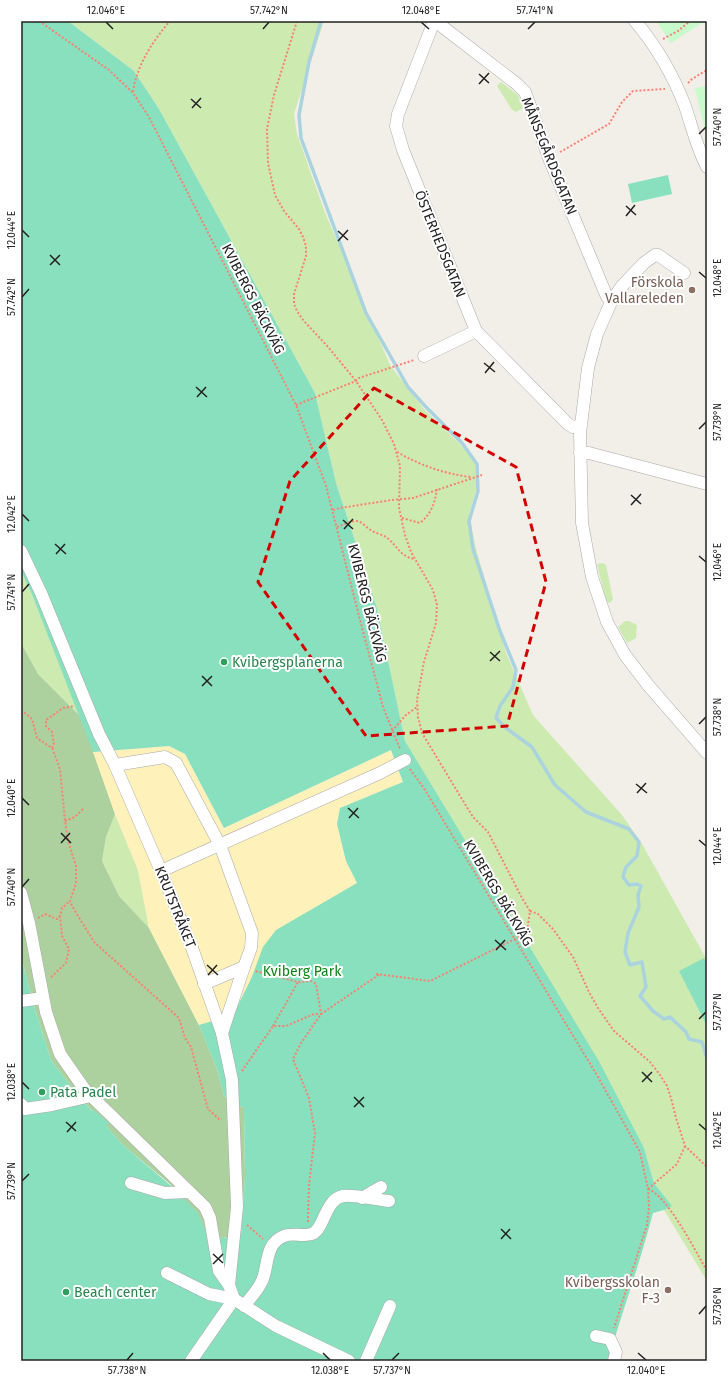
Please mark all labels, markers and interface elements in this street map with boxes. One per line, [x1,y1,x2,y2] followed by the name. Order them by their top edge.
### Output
[87,5,125,17] text: 12.046°E
[250,5,288,17] text: 57.742°N
[402,5,440,17] text: 12.048°E
[517,5,553,17] text: 57.741°N
[518,94,581,217] street label: MÅNSEGÅRDSGATAN
[712,108,724,146] text: 57.740°N
[411,188,470,300] street label: ÖSTERHEDSGATAN
[6,211,18,249] text: 12.044°E
[218,241,288,357] street label: KVIBERGS BÄCKVÄG
[712,259,724,297] text: 12.048°E
[605,274,684,307] place label: Förskola Vallareleden
[6,278,18,316] text: 57.742°N
[687,285,697,295] marker: Förskola Vallareleden
[712,403,724,441] text: 57.739°N
[6,495,18,533] text: 12.042°E
[344,542,390,664] street label: KVIBERGS BÄCKVÄG
[712,543,724,581] text: 12.046°E
[6,574,18,610] text: 57.741°N
[232,654,343,671] place label: Kvibergsplanerna
[219,657,229,667] marker: Kvibergsplanerna
[712,698,724,736] text: 57.738°N
[6,779,18,817] text: 12.040°E
[712,827,724,865] text: 12.044°E
[459,837,537,949] street label: KVIBERGS BÄCKVÄG
[151,863,200,951] street label: KRUTSTRÅKET
[6,868,18,906] text: 57.740°N
[263,963,342,980] park label: Kviberg Park
[712,993,724,1031] text: 57.737°N
[6,1063,18,1101] text: 12.038°E
[50,1084,116,1101] place label: Pata Padel
[37,1087,47,1097] marker: Pata Padel
[712,1111,724,1149] text: 12.042°E
[6,1162,18,1200] text: 57.739°N
[565,1274,660,1307] place label: Kvibergsskolan F-3
[74,1284,157,1301] place label: Beach center
[663,1285,673,1295] marker: Kvibergsskolan F-3
[61,1287,71,1297] marker: Beach center
[712,1287,724,1325] text: 57.736°N
[108,1365,146,1377] text: 57.738°N
[311,1365,349,1377] text: 12.038°E
[373,1365,411,1377] text: 57.737°N
[627,1365,665,1377] text: 12.040°E

